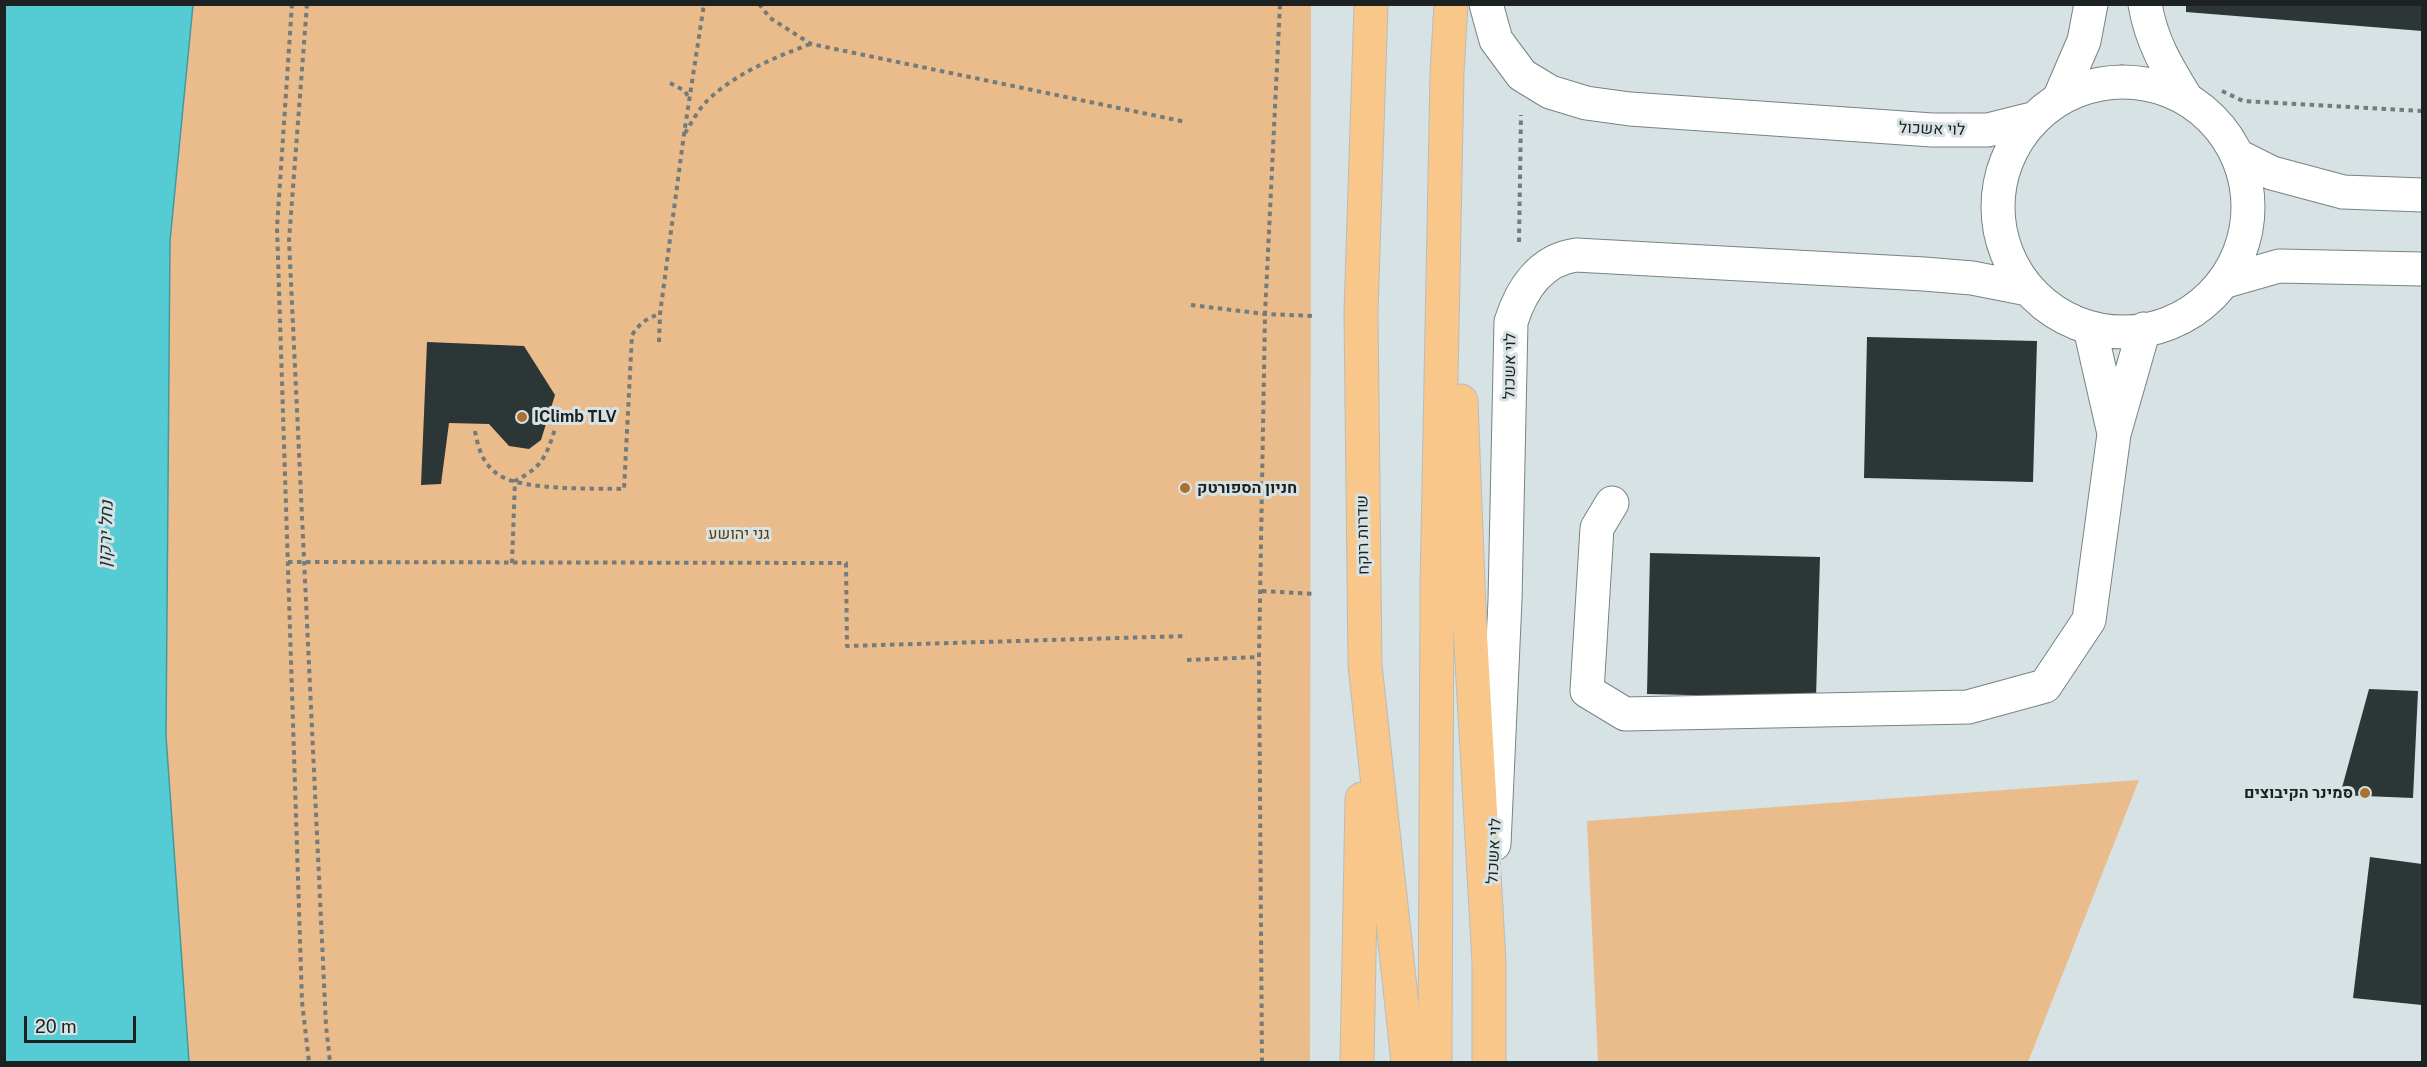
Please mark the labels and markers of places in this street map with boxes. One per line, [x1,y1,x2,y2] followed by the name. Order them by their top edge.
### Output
[534,407,617,427] place label: IClimb TLV
[515,410,529,424] marker: IClimb TLV
[1197,478,1297,498] place label: חניון הספורטק
[1178,481,1192,495] marker: חניון הספורטק
[2244,783,2353,803] place label: סמינר הקיבוצים
[2358,786,2372,800] marker: סמינר הקיבוצים

